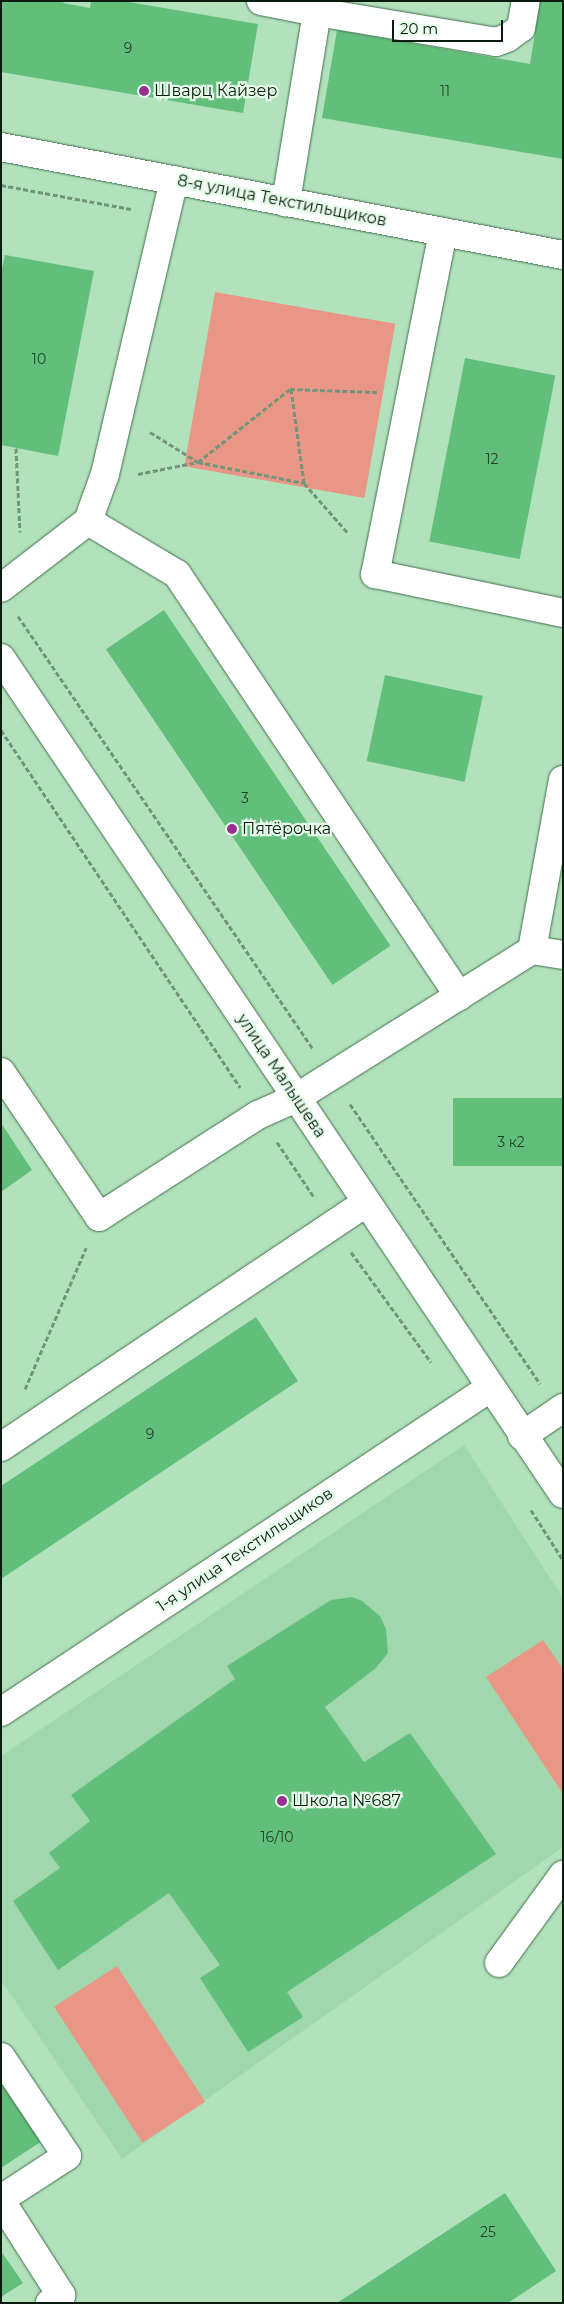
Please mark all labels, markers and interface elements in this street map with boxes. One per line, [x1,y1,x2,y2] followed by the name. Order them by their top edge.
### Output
[394,10,505,42] scale bar
[400,19,438,38] text: 20 m
[124,40,132,56] house number: 9
[154,81,277,101] place label: Шварц Кайзер
[440,83,450,99] house number: 11
[138,85,150,97] marker: Шварц Кайзер
[176,171,388,231] street label: 8-я улица Текстильщиков
[32,351,46,367] house number: 10
[485,451,499,467] house number: 12
[241,790,249,806] house number: 3
[242,819,331,839] place label: Пятёрочка
[226,823,238,835] marker: Пятёрочка
[232,1010,330,1142] street label: улица Малышева
[497,1134,525,1150] house number: 3 к2
[146,1426,154,1442] house number: 9
[153,1484,337,1616] street label: 1-я улица Текстильщиков
[292,1791,401,1811] place label: Школа №687
[276,1795,288,1807] marker: Школа №687
[260,1829,294,1845] house number: 16/10
[480,2224,496,2240] house number: 25

